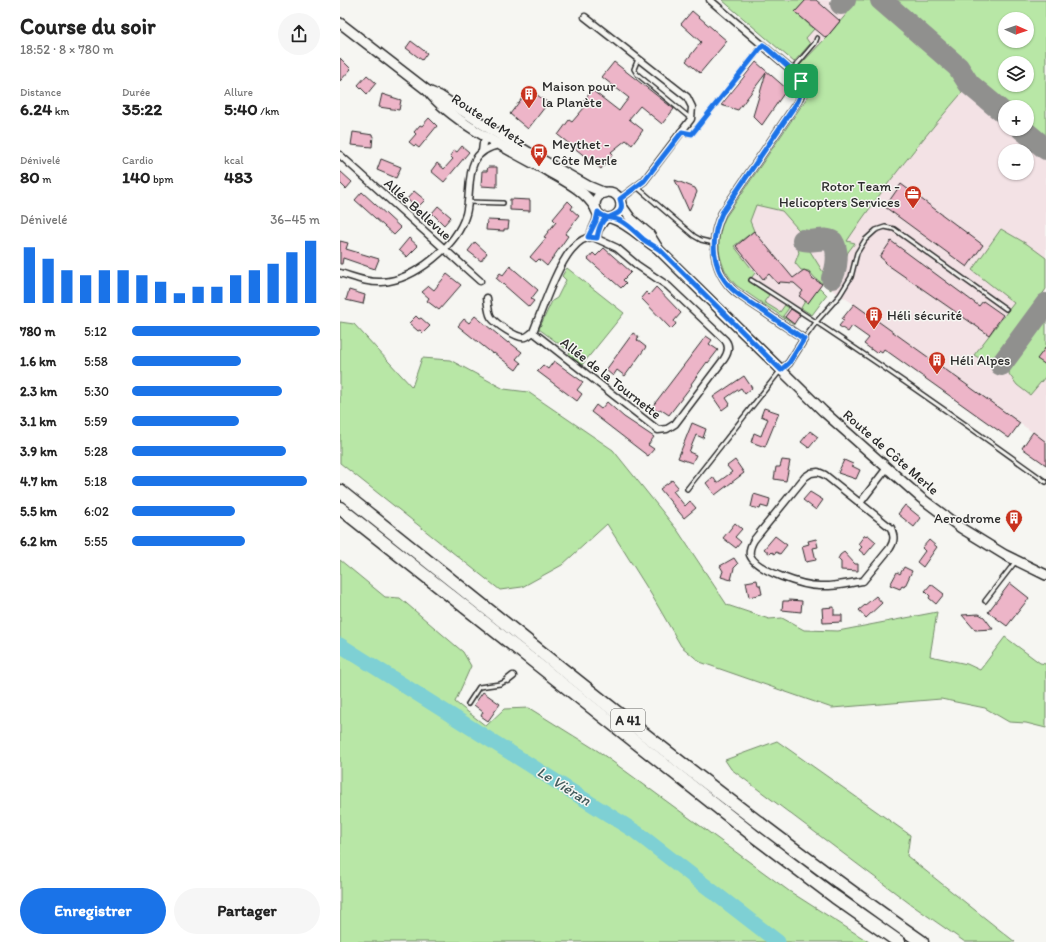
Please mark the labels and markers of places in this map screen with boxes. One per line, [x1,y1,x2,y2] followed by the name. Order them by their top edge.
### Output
[784,64,818,98] pin
[542,78,616,111] place label: Maison pour la Planète
[519,84,539,109] building icon: Maison pour la Planète
[552,136,617,169] place label: Meythet - Côte Merle
[529,142,549,167] bus stop icon: Meythet - Côte Merle
[779,178,900,211] place label: Rotor Team - Helicopters Services
[903,184,923,209] office icon: Rotor Team - Helicopters Services
[864,305,884,330] building icon: Héli sécurité
[887,307,963,324] place label: Héli sécurité
[927,350,947,375] building icon: Héli Alpes
[950,352,1010,369] place label: Héli Alpes
[1004,508,1024,533] building icon: Aerodrome
[934,510,1001,527] place label: Aerodrome

